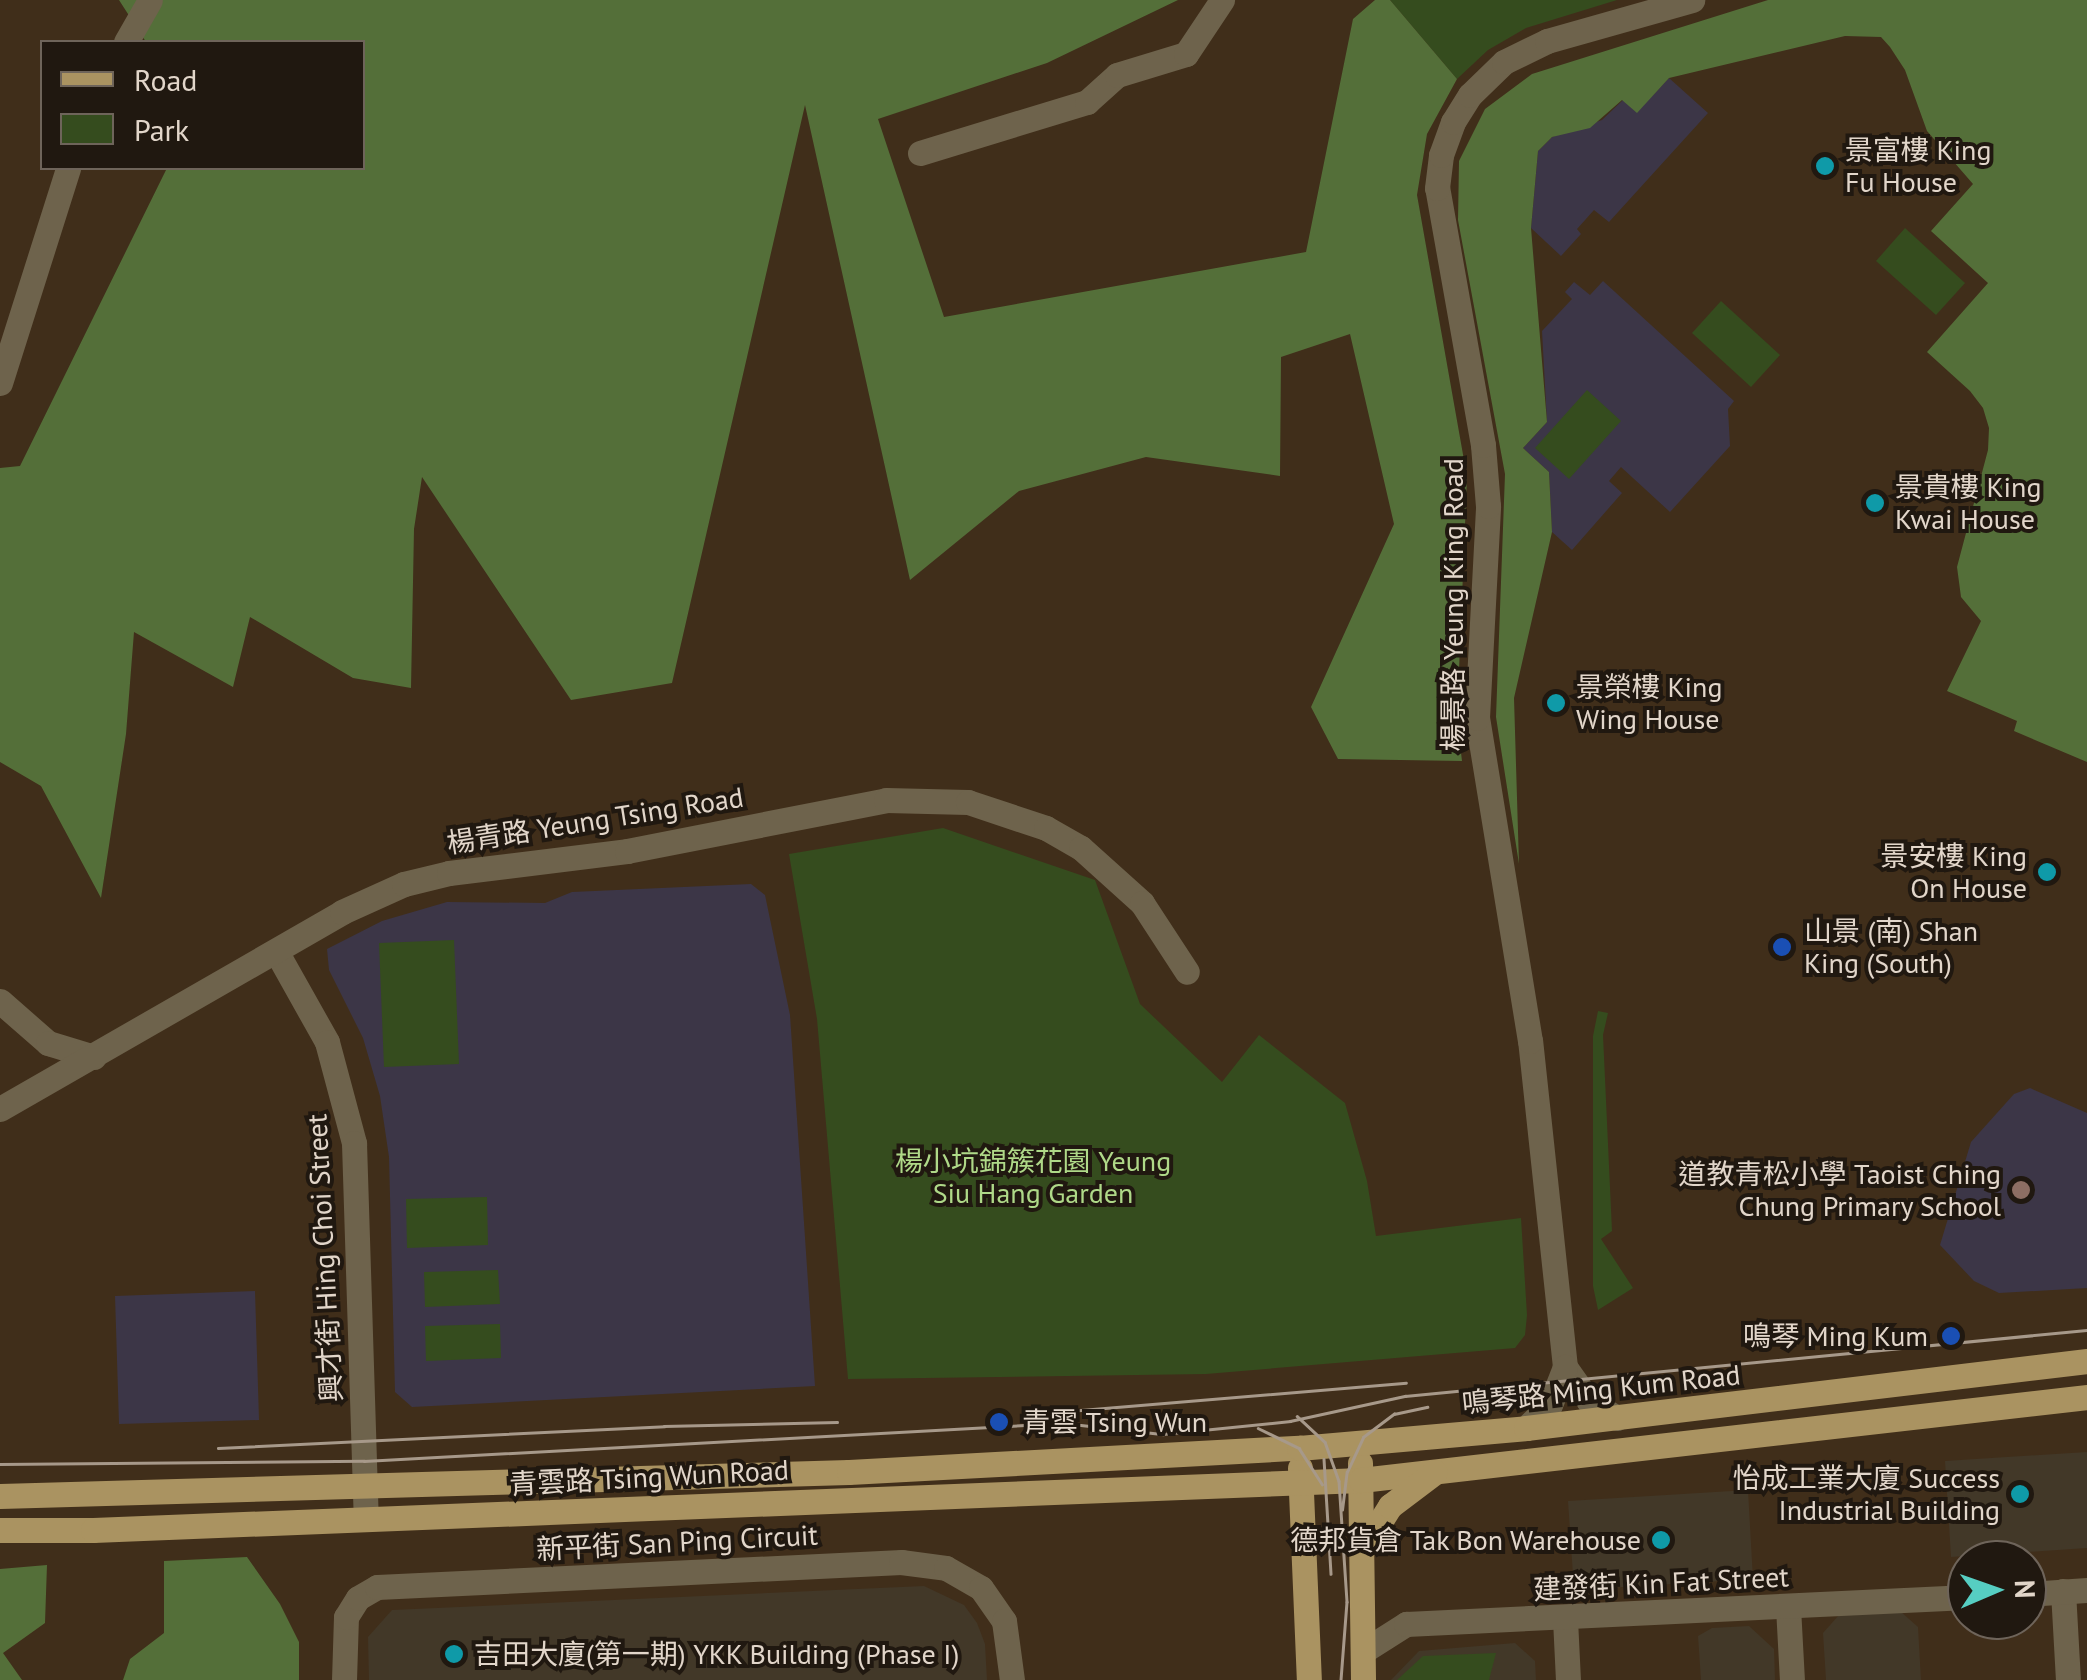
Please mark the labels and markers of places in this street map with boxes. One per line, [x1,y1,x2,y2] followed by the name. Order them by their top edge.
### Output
[1845,133,1991,199] place label: 景富樓 King Fu House
[1814,155,1836,177] marker: 景富樓 King Fu House
[1895,470,2041,536] place label: 景貴樓 King Kwai House
[1864,492,1886,514] marker: 景貴樓 King Kwai House
[1576,670,1722,736] place label: 景榮樓 King Wing House
[1545,692,1567,714] marker: 景榮樓 King Wing House
[1881,839,2027,905] place label: 景安樓 King On House
[2036,861,2058,883] marker: 景安樓 King On House
[1804,914,1978,980] place label: 山景 (南) Shan King (South)
[1769,934,1795,960] marker: 山景 (南) Shan King (South)
[1679,1157,2001,1223] place label: 道教青松小學 Taoist Ching Chung Primary School
[2010,1179,2032,1201] marker: 道教青松小學 Taoist Ching Chung Primary School
[1743,1319,1928,1353] place label: 鳴琴 Ming Kum
[1938,1323,1964,1349] marker: 鳴琴 Ming Kum
[1022,1405,1208,1439] place label: 青雲 Tsing Wun
[986,1409,1012,1435] marker: 青雲 Tsing Wun
[1733,1461,2000,1527] place label: 怡成工業大廈 Success Industrial Building
[2009,1483,2031,1505] marker: 怡成工業大廈 Success Industrial Building
[1289,1523,1641,1557] place label: 德邦貨倉 Tak Bon Warehouse
[1650,1529,1672,1551] marker: 德邦貨倉 Tak Bon Warehouse
[474,1637,960,1671] place label: 吉田大廈(第一期) YKK Building (Phase I)
[443,1643,465,1665] marker: 吉田大廈(第一期) YKK Building (Phase I)

